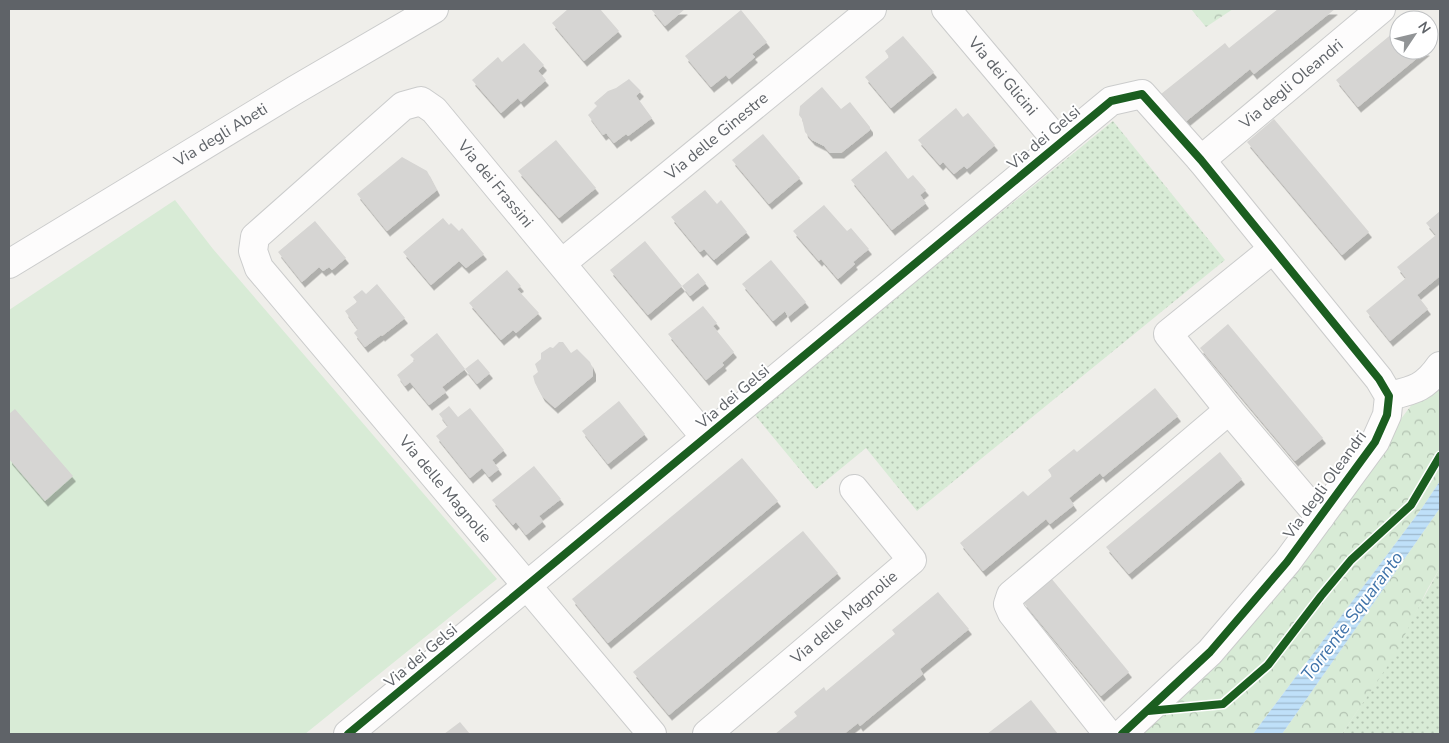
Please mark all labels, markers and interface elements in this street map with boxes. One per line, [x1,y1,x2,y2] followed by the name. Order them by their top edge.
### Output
[1389,10,1439,60] north arrow
[1413,18,1435,38] text: N
[962,31,1042,120] street label: Via dei Glicini
[1234,34,1348,135] street label: Via degli Oleandri
[660,87,773,186] street label: Via delle Ginestre
[169,98,272,173] street label: Via degli Abeti
[1002,101,1085,176] street label: Via dei Gelsi
[452,135,538,232] street label: Via dei Frassini
[691,360,774,435] street label: Via dei Gelsi
[1278,426,1372,544] street label: Via degli Oleandri
[393,430,496,547] street label: Via delle Magnolie
[1295,546,1409,686] water label: Torrente Squaranto
[785,566,902,670] street label: Via delle Magnolie
[379,619,462,694] street label: Via dei Gelsi

